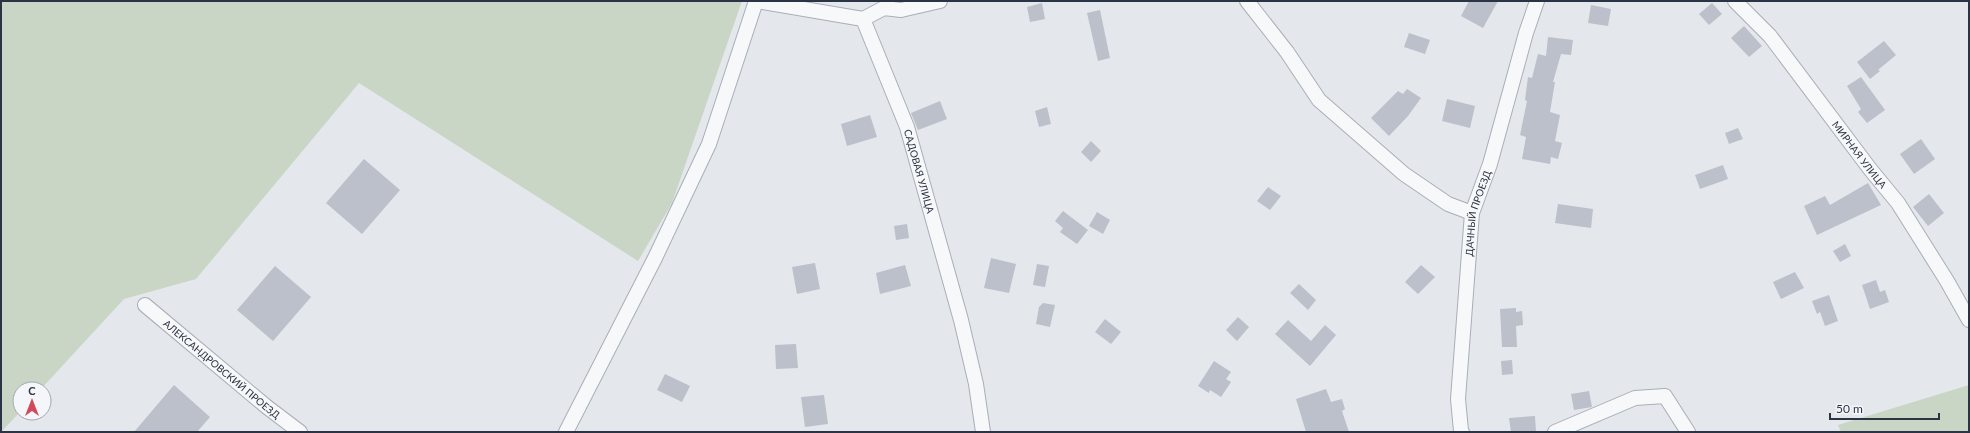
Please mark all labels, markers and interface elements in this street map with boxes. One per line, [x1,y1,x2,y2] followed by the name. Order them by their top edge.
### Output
[1830,118,1889,191] street label: МИРНАЯ УЛИЦА
[902,128,937,215] street label: САДОВАЯ УЛИЦА
[1463,168,1493,257] street label: ДАЧНЫЙ ПРОЕЗД
[161,317,283,421] street label: АЛЕКСАНДРОВСКИЙ ПРОЕЗД
[12,381,52,421] north arrow
[28,384,36,397] text: С
[1830,395,1939,421] scale bar
[1836,401,1863,416] text: 50 m

